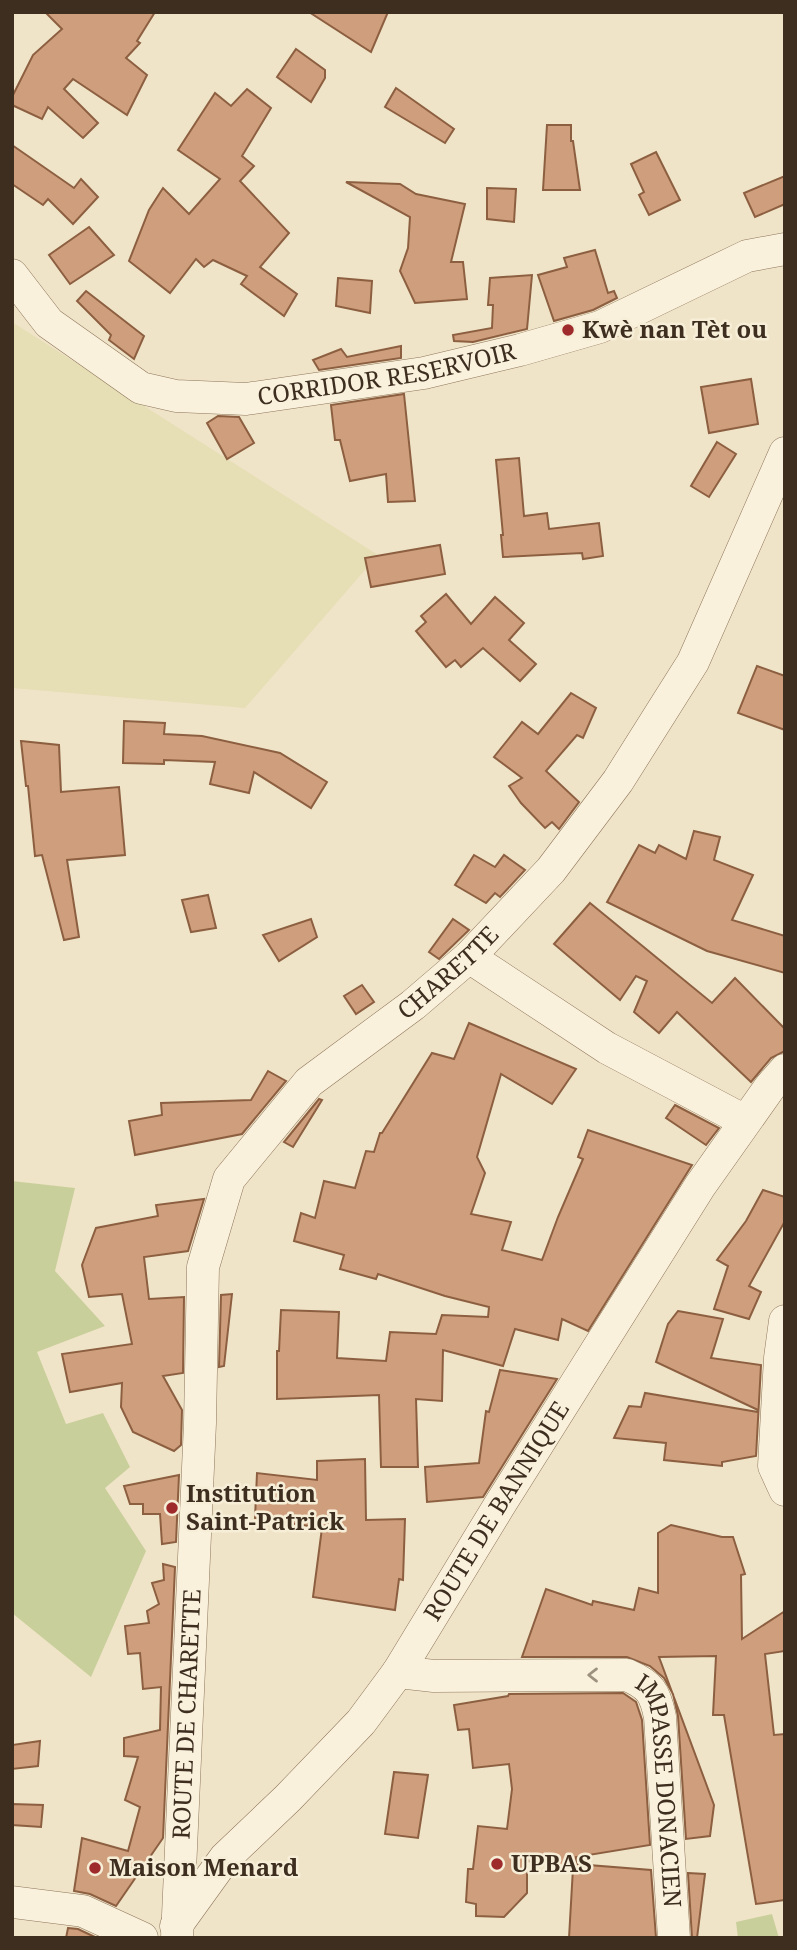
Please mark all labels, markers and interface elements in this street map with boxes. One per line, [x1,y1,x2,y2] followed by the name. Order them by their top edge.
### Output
[582,312,767,345] place label: Kwè nan Tèt ou
[560,322,576,338] marker: Kwè nan Tèt ou
[255,334,519,412] street label: CORRIDOR RESERVOIR
[390,918,505,1026] street label: CHARETTE
[415,1394,576,1627] street label: ROUTE DE BANNIQUE
[186,1476,345,1537] place label: Institution Saint-Patrick
[164,1500,180,1516] marker: Institution Saint-Patrick
[163,1588,208,1840] street label: ROUTE DE CHARETTE
[630,1665,690,1908] street label: IMPASSE DONACIEN
[587,1667,598,1683] one-way arrow
[511,1846,592,1879] place label: UPBAS
[109,1850,299,1883] place label: Maison Menard
[489,1856,505,1872] marker: UPBAS
[87,1860,103,1876] marker: Maison Menard

